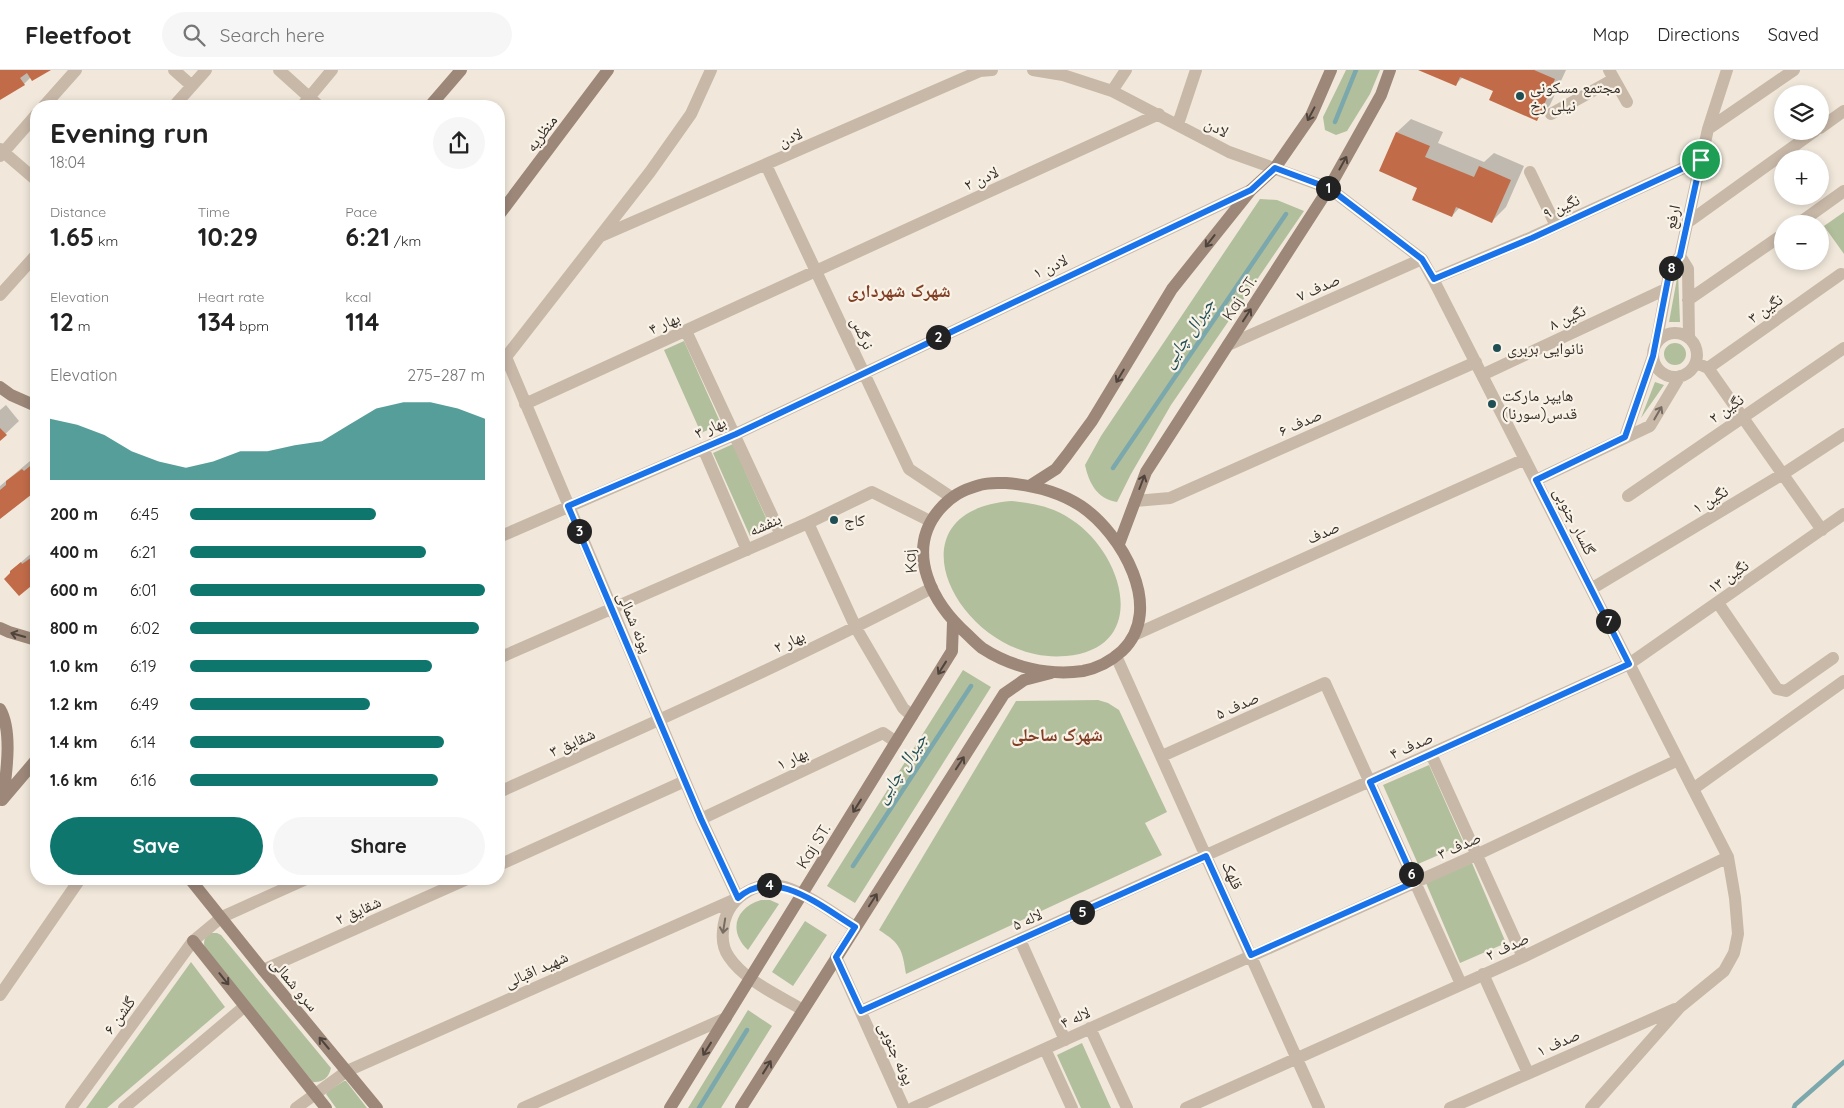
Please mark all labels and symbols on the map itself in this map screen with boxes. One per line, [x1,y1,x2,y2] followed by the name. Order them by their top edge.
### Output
[1530,77,1620,116] place label: مجتمع مسکونی نیلی رخ
[1514,90,1526,102] marker: مجتمع مسکونی نیلی رخ
[1306,106,1315,121] one-way arrow
[521,111,561,155] street label: منظریه
[1201,112,1232,142] street label: لادن
[775,123,806,152] street label: لادن
[1680,139,1722,181] pin
[1339,156,1349,170] one-way arrow
[961,161,1002,196] street label: لادن ۲
[1316,176,1340,200] pin: 1
[1539,189,1583,224] street label: نگین ۹
[1660,203,1685,231] street label: ارفع
[1205,234,1216,247] one-way arrow
[1030,249,1071,284] street label: لادن ۱
[1658,256,1684,280] pin: 8
[1293,269,1343,305] street label: صدف ۷
[1217,272,1261,324] street label: Kaj ST.
[847,279,951,302] district label: شهرک شهرداری
[1744,289,1787,328] street label: نگین ۳
[1156,293,1220,372] water label: جیرال چایی
[1545,300,1589,335] street label: نگین ۸
[645,307,683,339] street label: بهار ۴
[1243,308,1253,322] one-way arrow
[846,313,879,353] street label: نرگس
[926,324,950,350] pin: 2
[1507,338,1584,359] place label: نانوایی بربری
[1491,342,1503,354] marker: نانوایی بربری
[1115,368,1125,382] one-way arrow
[1502,385,1577,424] place label: هایپر مارکت قدس(سورنا)
[1705,389,1748,428] street label: نگین ۲
[1486,398,1498,410] marker: هایپر مارکت قدس(سورنا)
[1275,404,1325,440] street label: صدف ۶
[1654,406,1664,421] one-way arrow
[691,411,729,443] street label: بهار ۳
[1138,475,1147,490] one-way arrow
[1688,481,1732,518] street label: نگین ۱
[1549,484,1601,559] street label: گلسار جنوبی
[746,508,784,540] street label: بنفشه
[844,510,865,531] place label: کاج
[828,514,840,526] marker: کاج
[1304,516,1342,548] street label: صدف
[566,518,592,544] pin: 3
[899,548,921,574] street label: Kaj
[1704,555,1753,598] street label: نگین ۱۳
[612,588,657,656] street label: پونه شمالی
[1596,608,1620,634] pin: 7
[770,625,808,657] street label: بهار ۲
[10,629,26,639] one-way arrow
[936,660,946,674] one-way arrow
[1212,687,1262,723] street label: صدف ۵
[546,723,598,762] street label: شقایق ۳
[1011,723,1103,746] district label: شهرک ساحلی
[1386,727,1436,763] street label: صدف ۴
[869,728,932,807] water label: جیرال چایی
[773,742,811,774] street label: بهار ۱
[955,756,965,770] one-way arrow
[851,799,862,813] one-way arrow
[791,820,835,872] street label: Kaj ST.
[1434,827,1484,863] street label: صدف ۳
[1218,858,1248,892] street label: قلهک
[1398,862,1424,886] pin: 6
[756,872,782,898] pin: 4
[332,891,384,930] street label: شقایق ۲
[868,893,878,907] one-way arrow
[1070,900,1094,924] pin: 5
[1009,904,1045,934] street label: لاله ۵
[719,917,729,933] one-way arrow
[1482,927,1532,965] street label: صدف ۲
[501,946,572,993] street label: شهید اقبالی
[266,953,323,1016] street label: سرو شمالی
[218,972,229,985] one-way arrow
[99,992,140,1038] street label: گلشن ۶
[1057,1002,1093,1032] street label: لاله ۴
[873,1018,920,1088] street label: پونه جنوبی
[1533,1024,1583,1060] street label: صدف ۱
[318,1037,329,1050] one-way arrow
[701,1042,711,1056] one-way arrow
[763,1060,773,1074] one-way arrow

